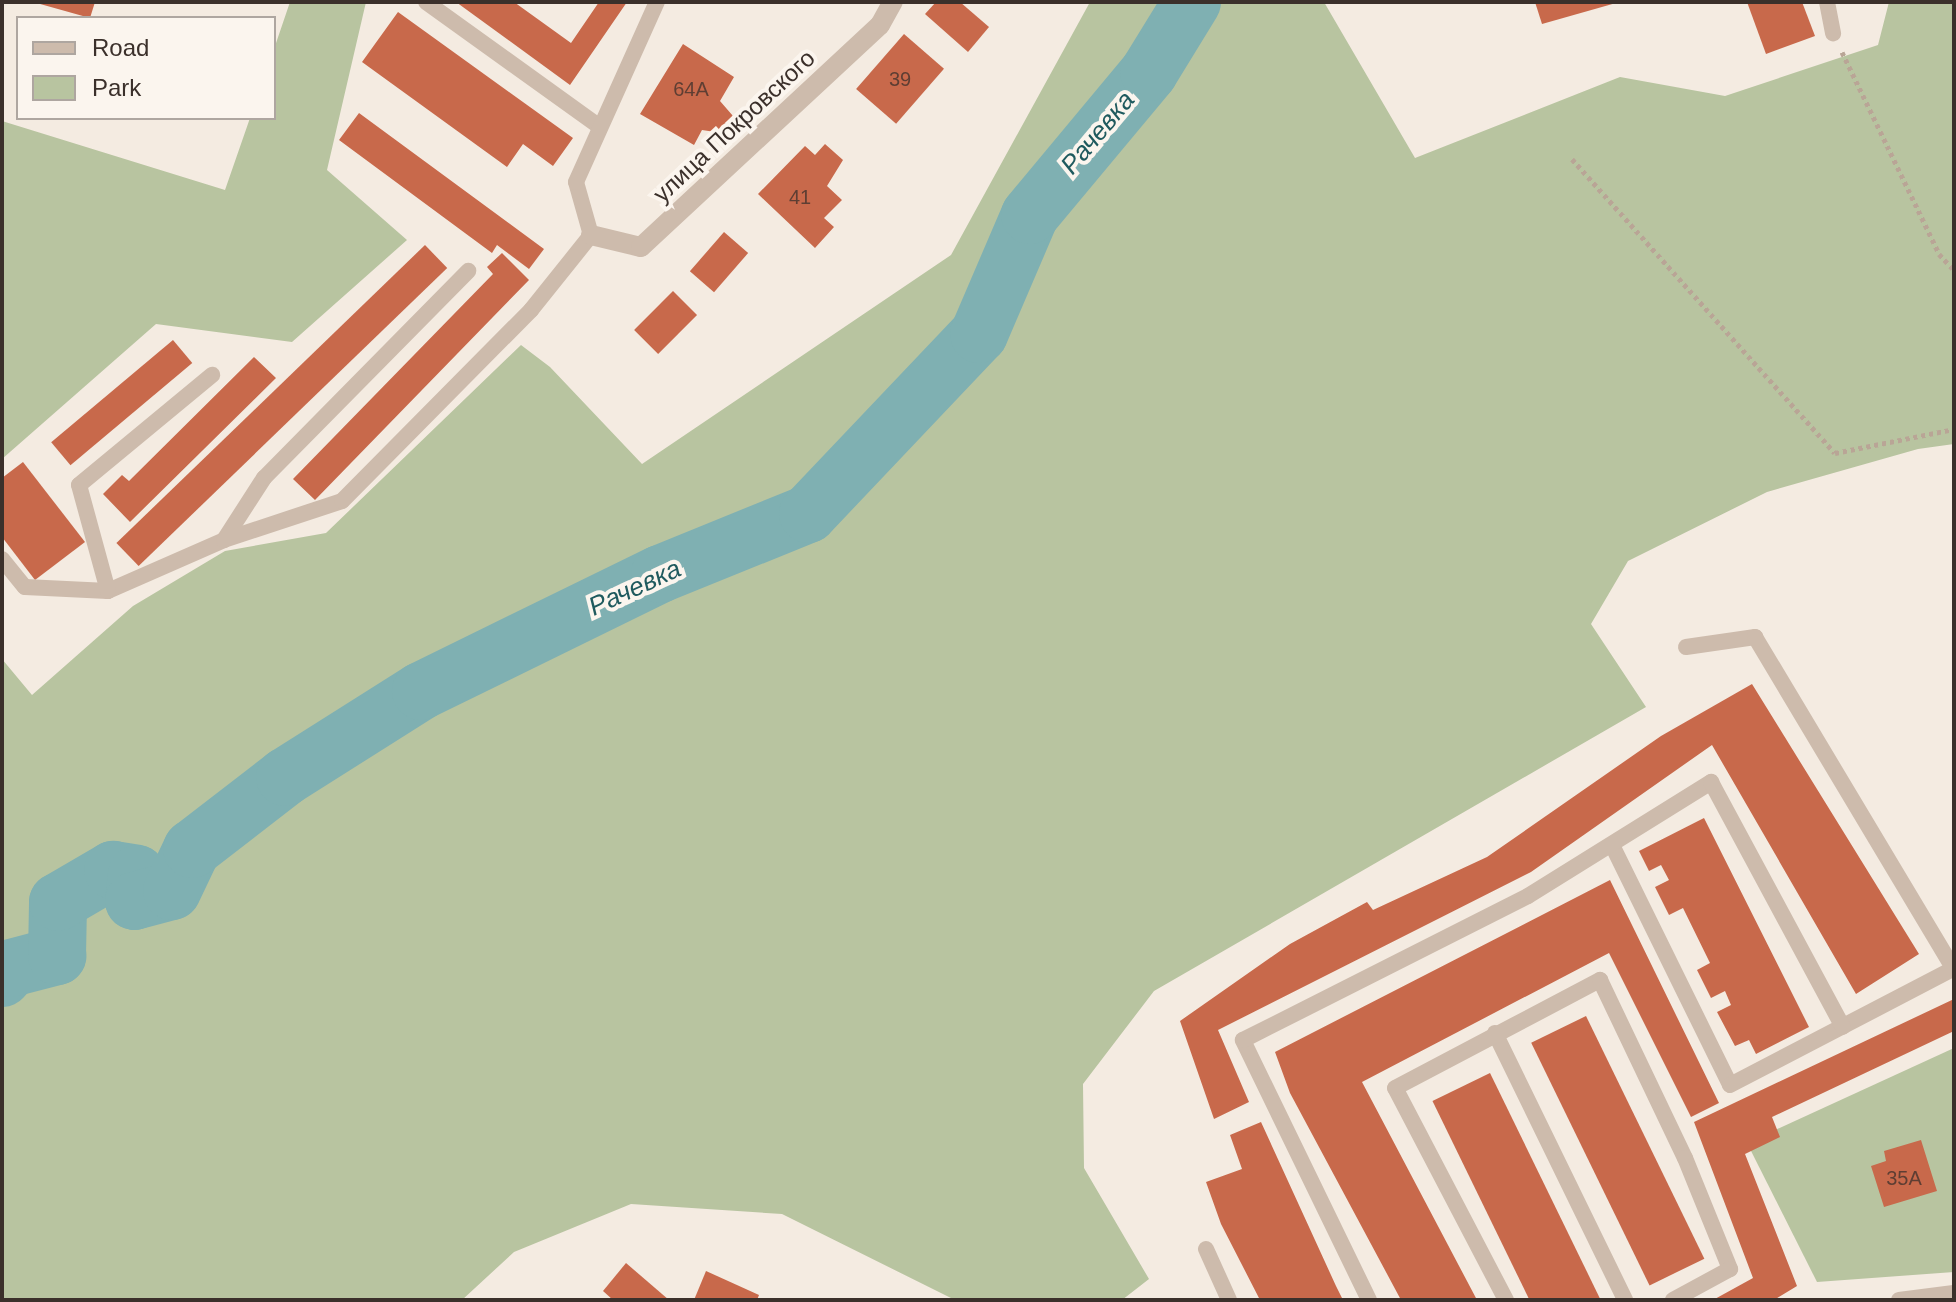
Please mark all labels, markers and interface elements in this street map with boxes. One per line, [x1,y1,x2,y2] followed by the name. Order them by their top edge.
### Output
[16,16,276,120] legend
[92,34,149,61] text: Road
[647,44,821,208] street label: улица Покровского
[889,67,911,91] house number: 39
[92,74,141,101] text: Park
[673,77,709,101] house number: 64А
[1054,85,1142,181] water label: Рачевка
[789,185,811,209] house number: 41
[584,553,686,623] water label: Рачевка
[1886,1166,1922,1190] house number: 35А

